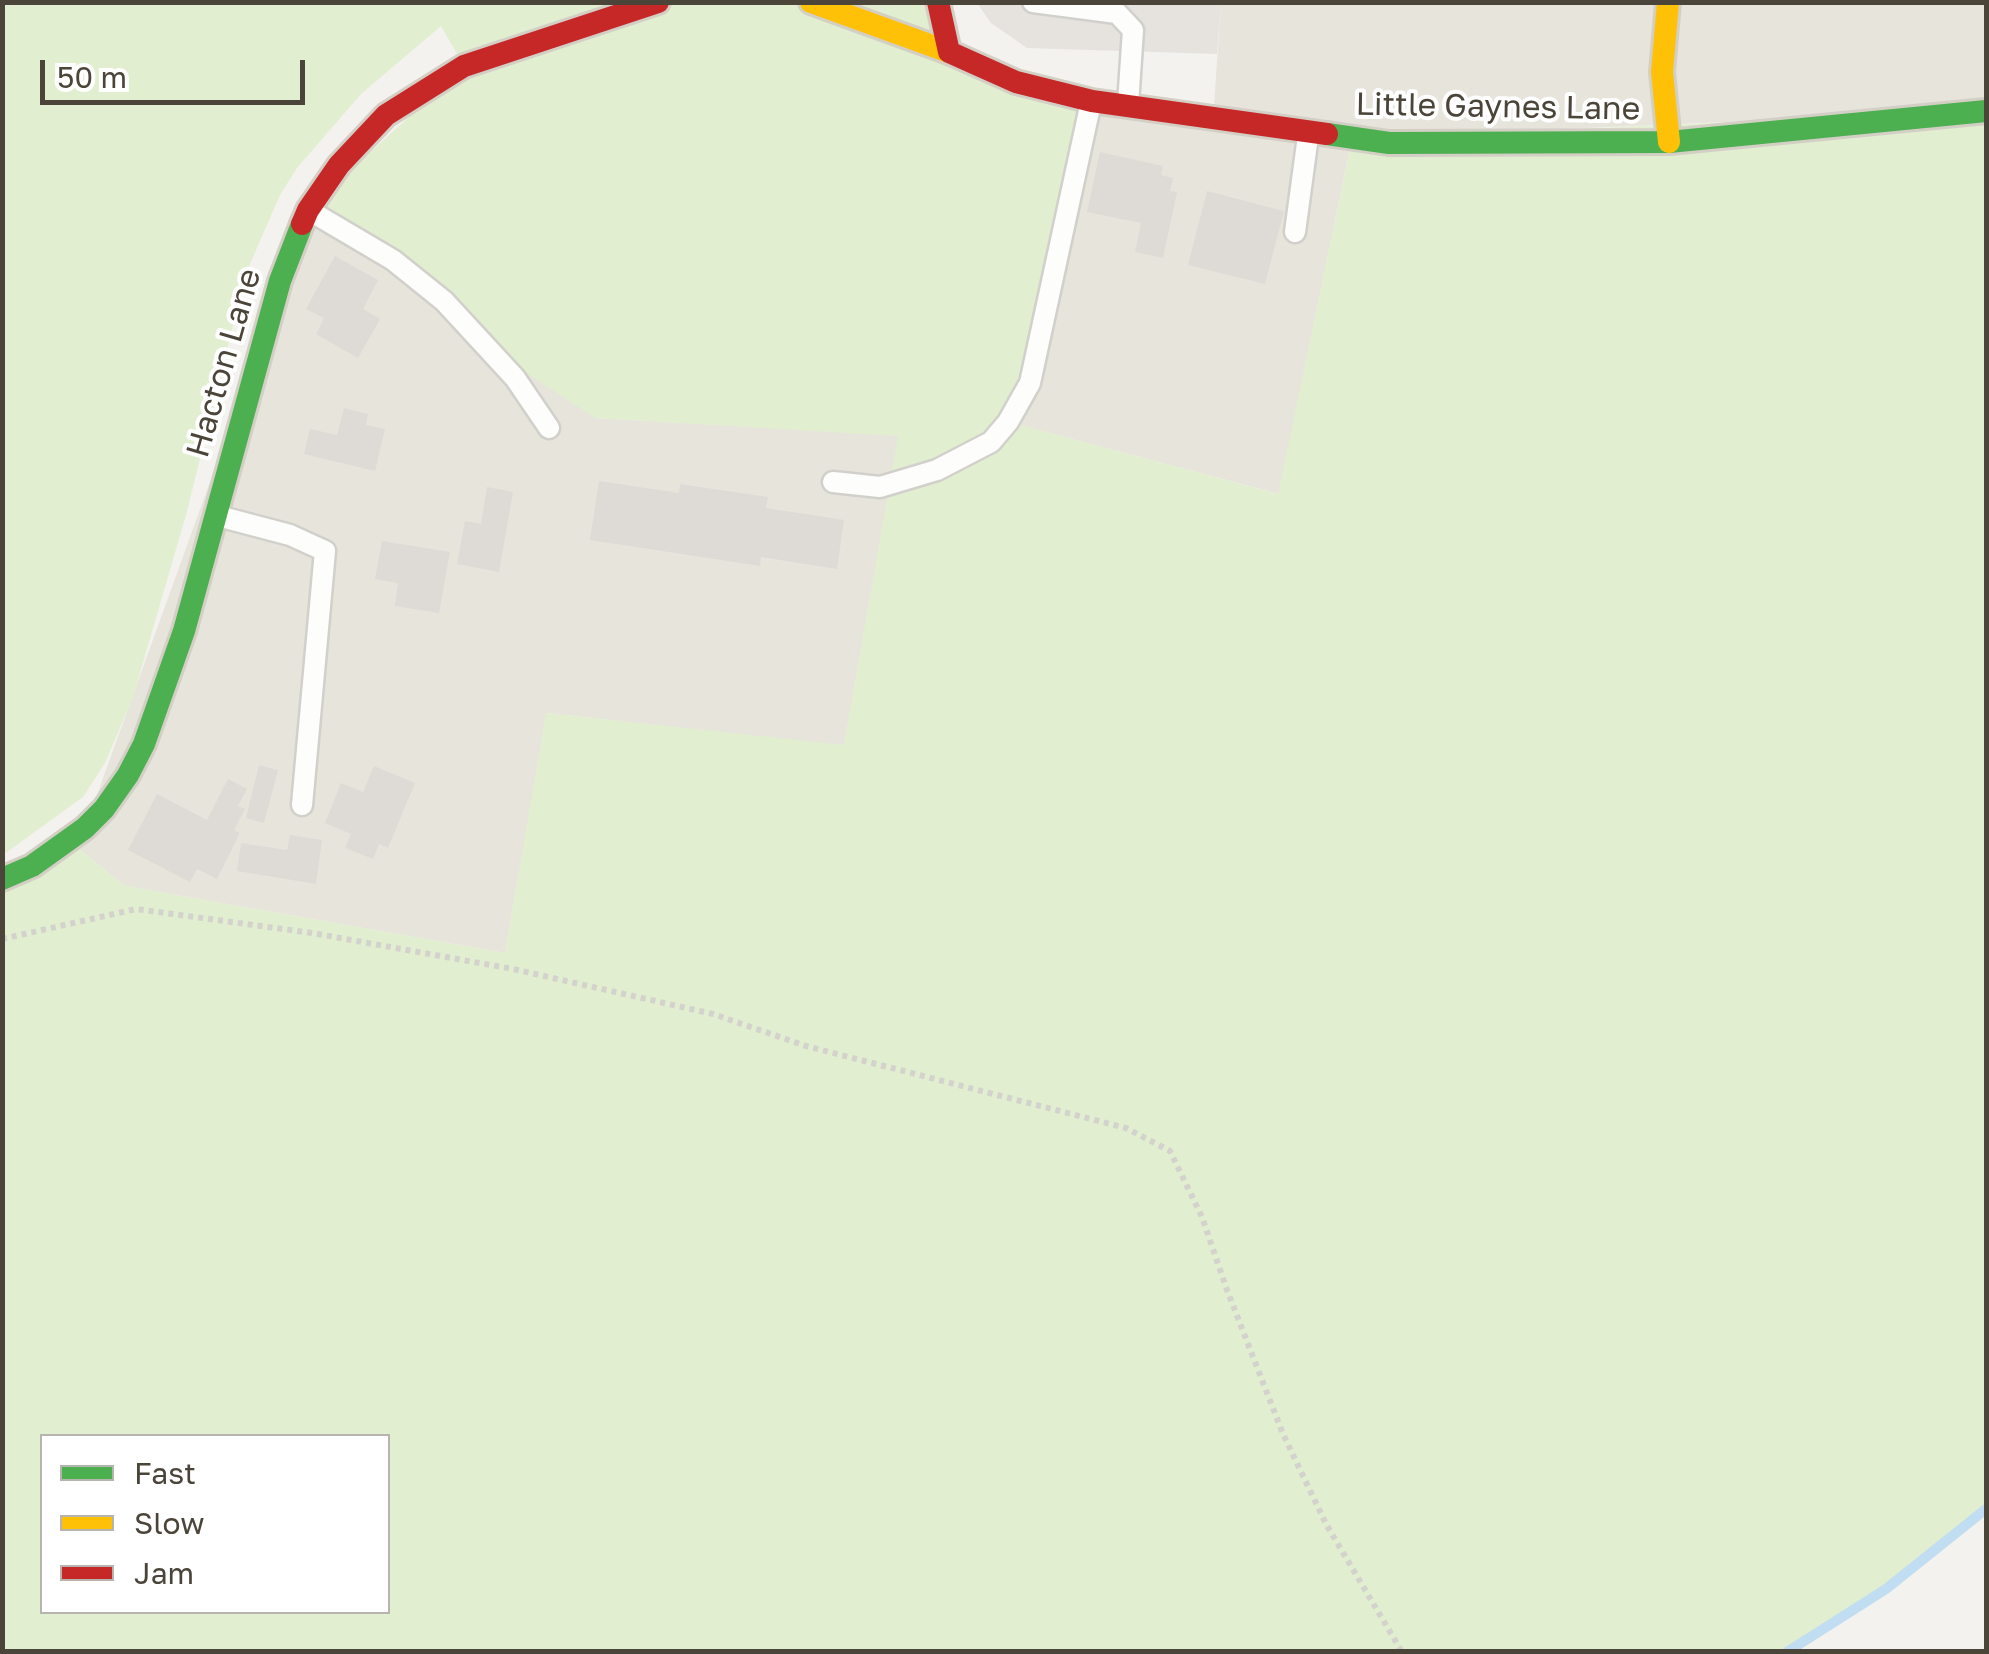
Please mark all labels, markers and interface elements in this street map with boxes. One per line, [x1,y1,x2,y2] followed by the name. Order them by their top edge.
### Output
[45,40,310,102] scale bar
[57,59,127,95] text: 50 m
[1355,85,1641,129] street label: Little Gaynes Lane
[179,264,269,462] street label: Hacton Lane
[40,1434,390,1614] legend
[134,1455,196,1491] text: Fast
[134,1505,205,1541] text: Slow
[134,1555,194,1591] text: Jam

